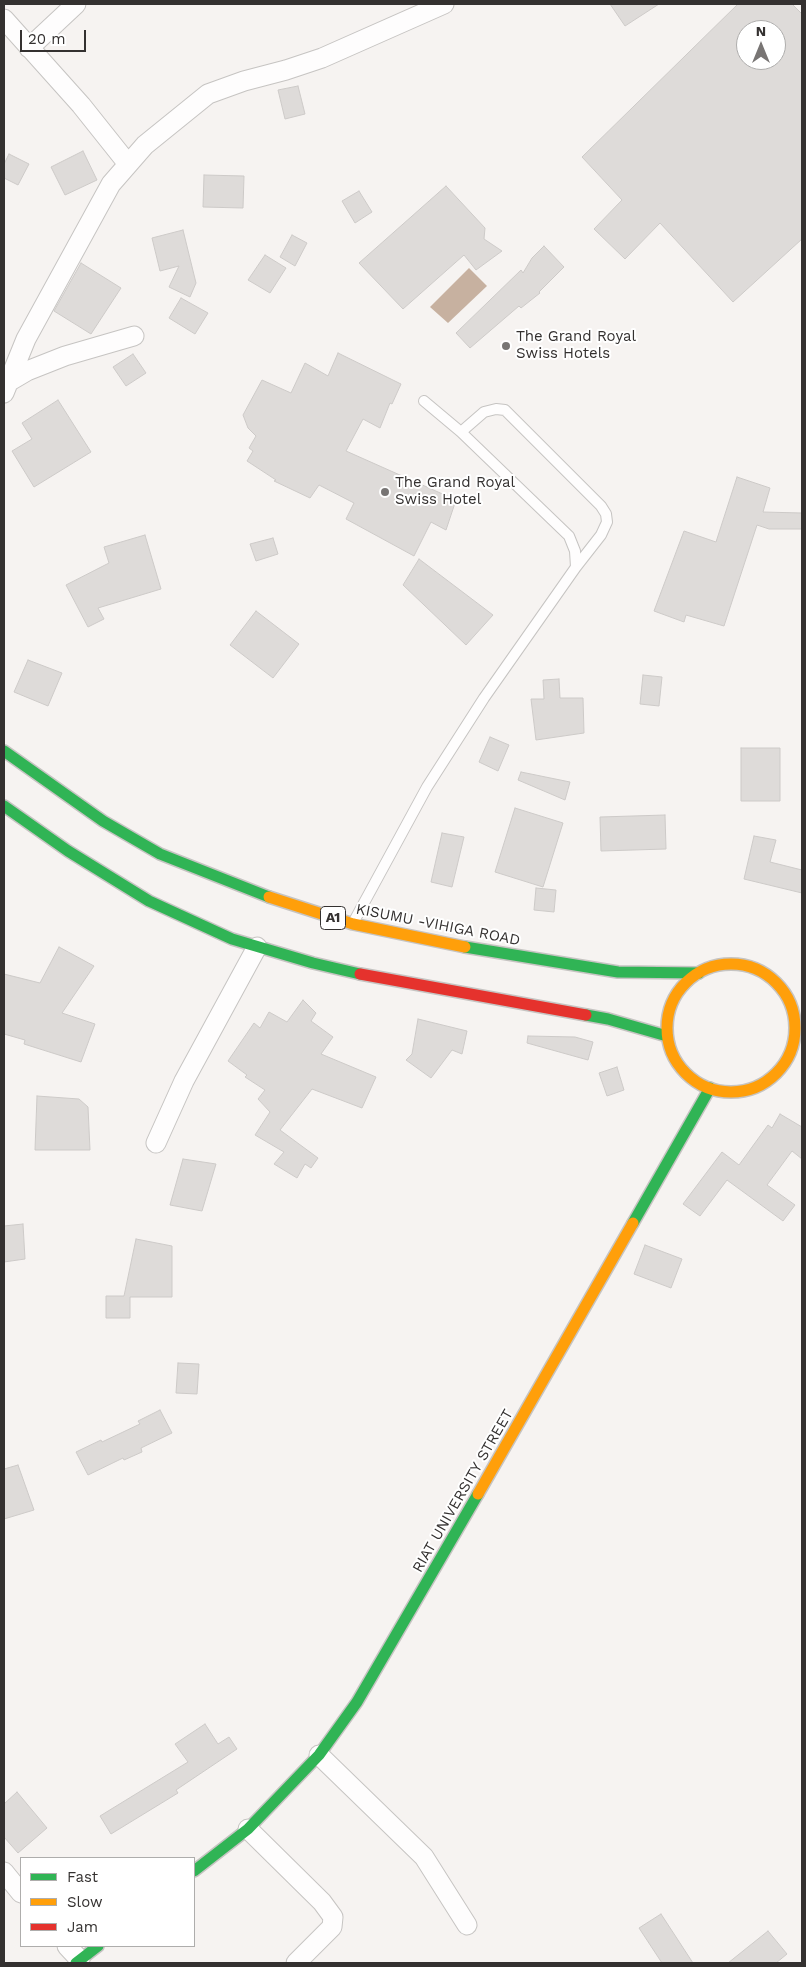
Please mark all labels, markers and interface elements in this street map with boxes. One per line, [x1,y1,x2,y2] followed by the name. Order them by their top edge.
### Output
[22,20,89,52] scale bar
[736,20,786,70] north arrow
[756,23,766,39] text: N
[28,30,66,48] text: 20 m
[516,328,636,363] place label: The Grand Royal Swiss Hotels
[500,340,512,352] marker: The Grand Royal Swiss Hotels
[395,474,515,509] place label: The Grand Royal Swiss Hotel
[379,486,391,498] marker: The Grand Royal Swiss Hotel
[354,900,522,950] street label: KISUMU -VIHIGA ROAD
[320,906,346,930] road number: A1
[409,1406,517,1576] street label: RIAT UNIVERSITY STREET
[20,1857,195,1947] legend
[67,1868,98,1886] text: Fast
[67,1893,103,1911] text: Slow
[67,1918,98,1936] text: Jam

